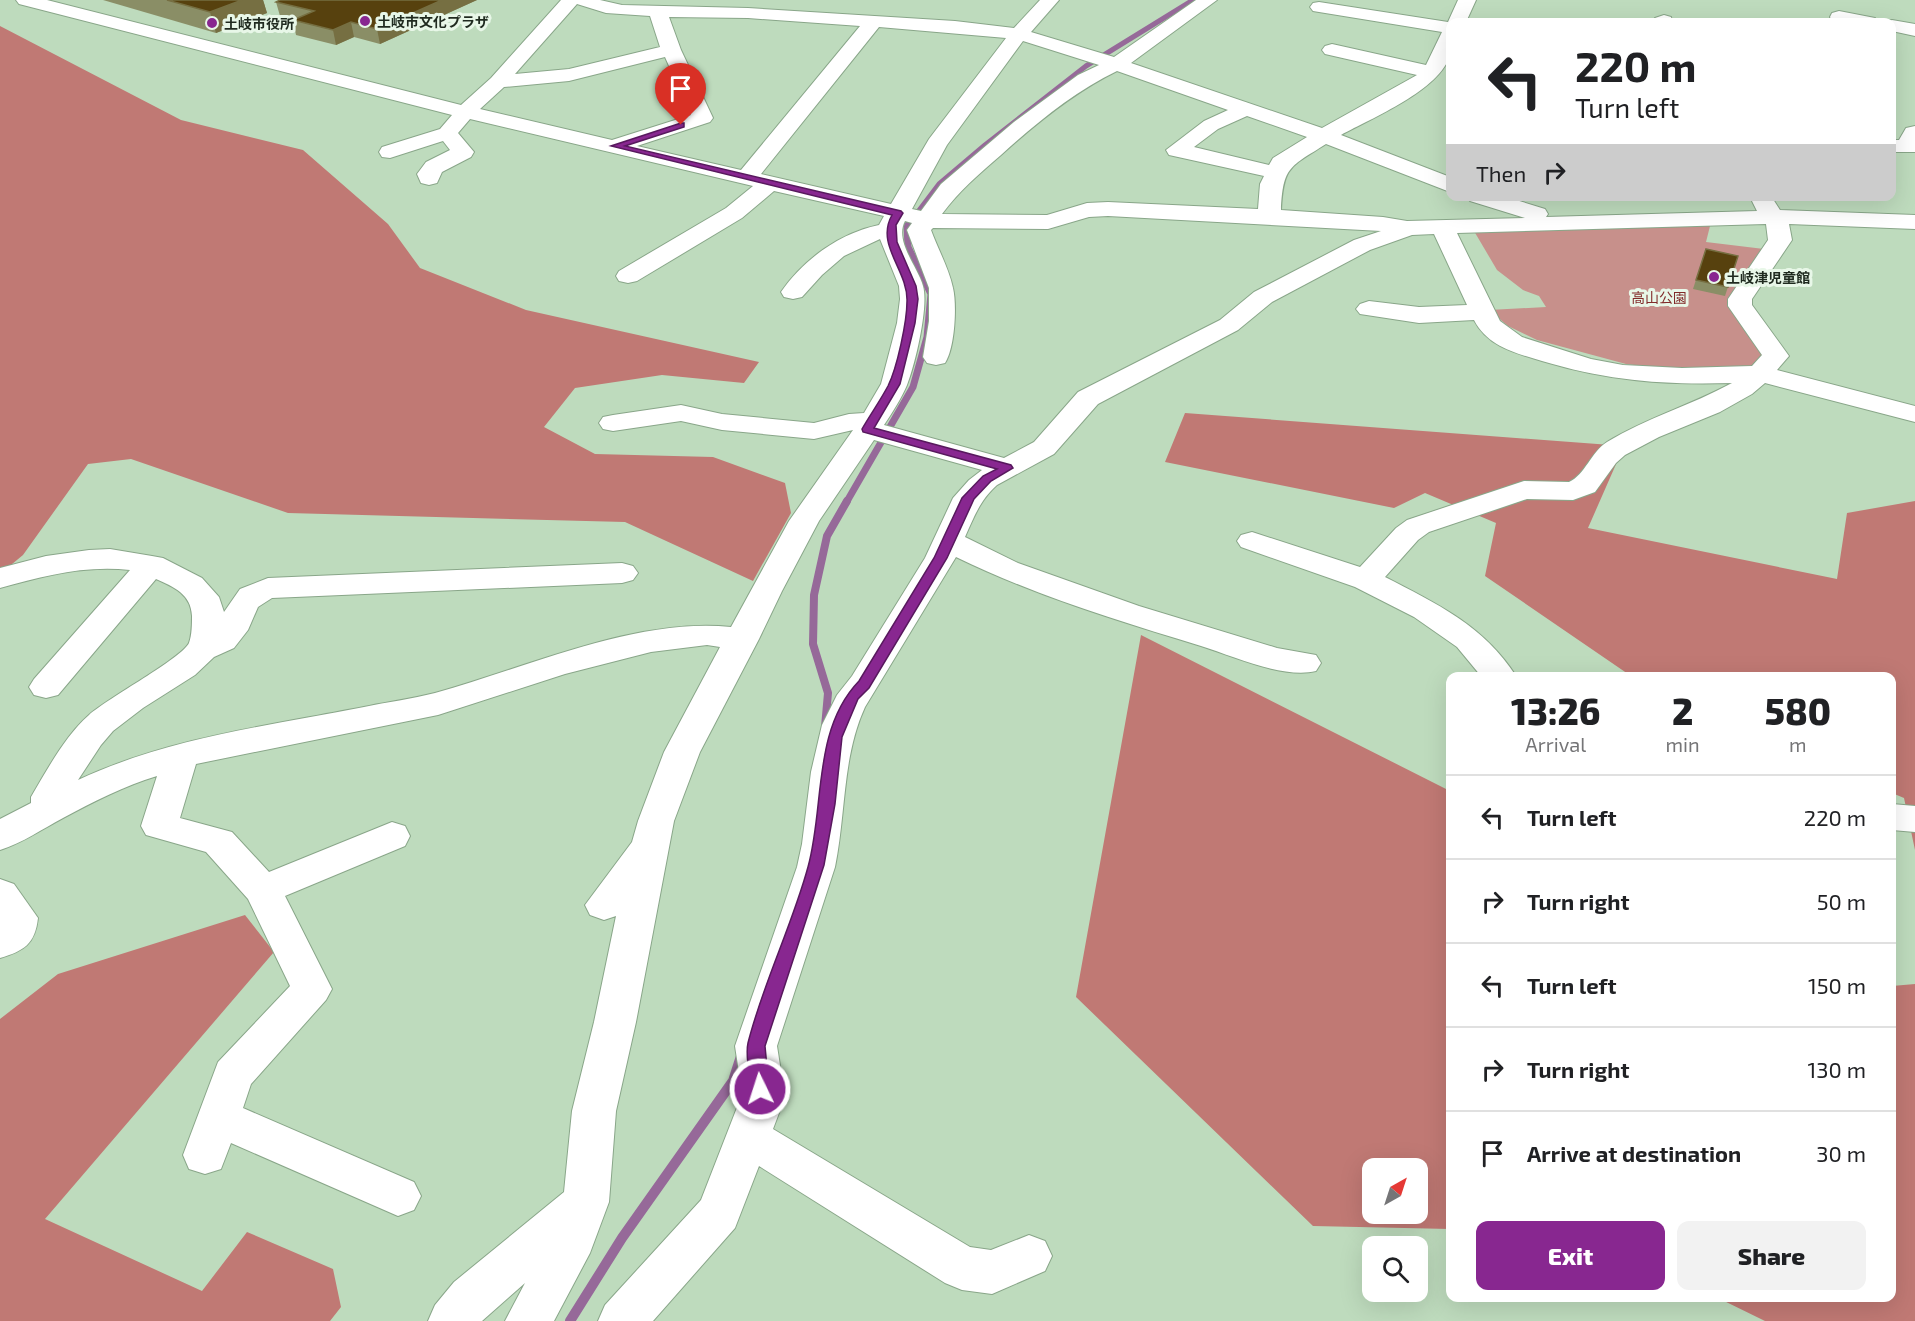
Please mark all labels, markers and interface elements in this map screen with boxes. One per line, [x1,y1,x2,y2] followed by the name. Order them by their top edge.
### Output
[377,13,489,30] place label: 土岐市文化プラザ
[358,14,372,28] marker: 土岐市文化プラザ
[224,15,294,32] place label: 土岐市役所
[205,16,219,30] marker: 土岐市役所
[1575,40,1696,90] text: 220 m
[1476,42,1554,120] icon: left
[655,63,706,125] pin
[664,72,697,105] icon: arrive
[1575,91,1679,123] text: Turn left
[1538,156,1571,189] icon: right
[1476,160,1526,186] text: Then
[1726,269,1810,286] place label: 土岐津児童館
[1707,270,1721,284] marker: 土岐津児童館
[1631,289,1687,306] park label: 高山公園
[1511,689,1600,732] text: 13:26
[1672,689,1693,732] text: 2
[1765,689,1831,732] text: 580
[1525,732,1586,756] text: Arrival
[1666,732,1700,756] text: min
[1789,732,1807,756] text: m
[1476,801,1509,834] icon: left
[1527,804,1616,830] text: Turn left
[1804,804,1866,830] text: 220 m
[1476,885,1509,918] icon: right
[1527,888,1629,914] text: Turn right
[1817,888,1866,914] text: 50 m
[1476,969,1509,1002] icon: left
[1527,972,1616,998] text: Turn left
[1808,972,1866,998] text: 150 m
[1476,1053,1509,1086] icon: right
[1527,1056,1629,1082] text: Turn right
[1808,1056,1866,1082] text: 130 m
[728,1057,792,1121] position arrow
[1476,1137,1509,1170] icon: arrive
[1527,1140,1741,1166] text: Arrive at destination
[1816,1140,1866,1166] text: 30 m
[1362,1158,1428,1224] north arrow
[1362,1158,1428,1302] map controls
[1476,1221,1665,1290] button: Exit
[1677,1221,1866,1290] button: Share
[1362,1236,1428,1302] button: search

